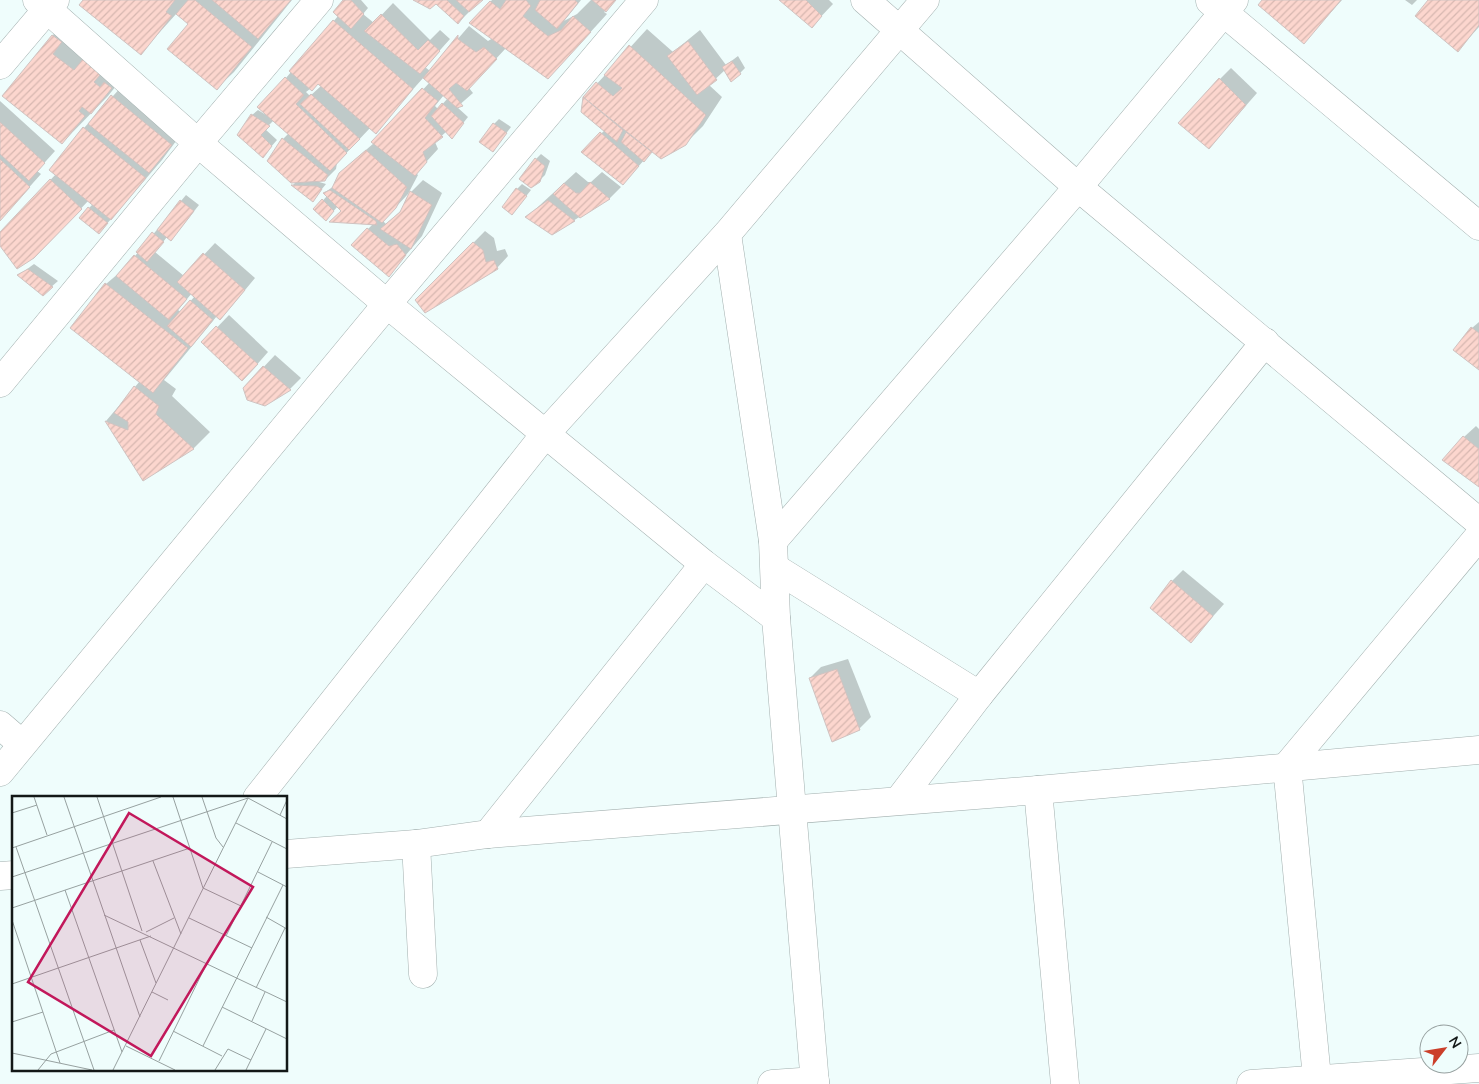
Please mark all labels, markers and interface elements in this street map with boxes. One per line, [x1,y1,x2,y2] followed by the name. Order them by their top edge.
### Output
[12,796,288,1072] inset map
[1419,1024,1469,1074] north arrow
[1445,1033,1466,1051] text: N

